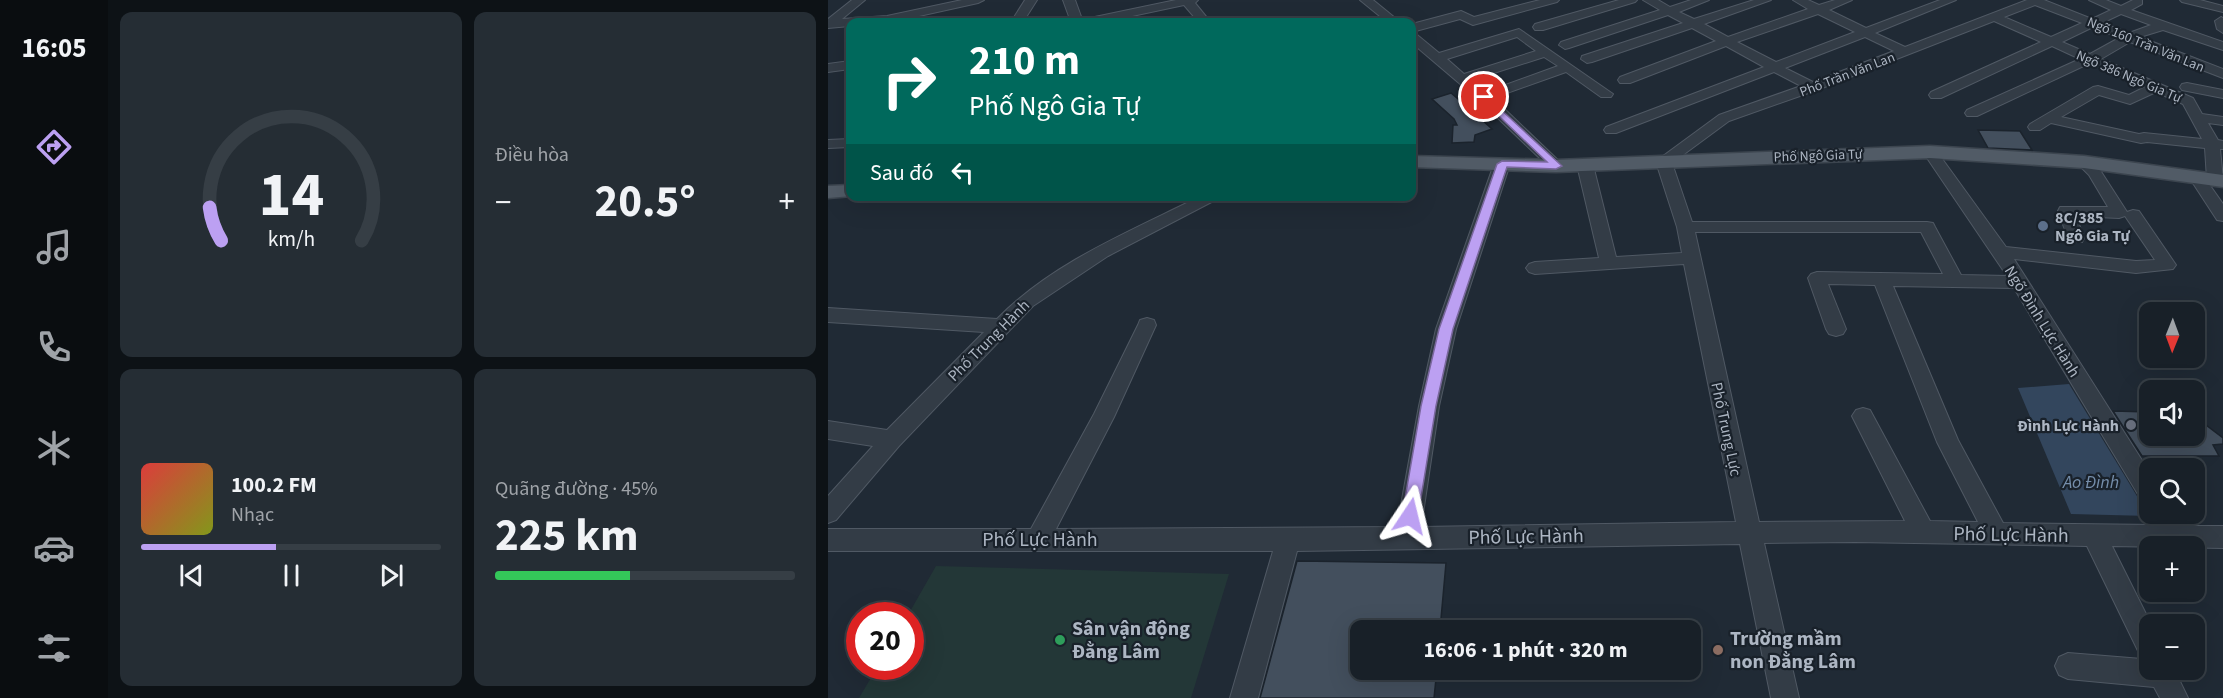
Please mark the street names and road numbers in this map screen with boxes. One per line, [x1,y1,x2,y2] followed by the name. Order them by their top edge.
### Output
[2084,12,2207,78] street label: Ngõ 160 Trần Văn Lan
[2073,46,2185,108] street label: Ngõ 386 Ngô Gia Tự
[1797,48,1898,102] street label: Phố Trần Văn Lan
[1773,144,1863,168] street label: Phố Ngô Gia Tự
[1999,262,2085,381] street label: Ngõ Đình Lực Hành
[943,295,1035,387] street label: Phố Trung Hành
[1705,380,1747,478] street label: Phố Trung Lực
[1953,520,2069,550] street label: Phố Lực Hành
[1468,522,1584,552] street label: Phố Lực Hành
[982,526,1098,554] street label: Phố Lực Hành

